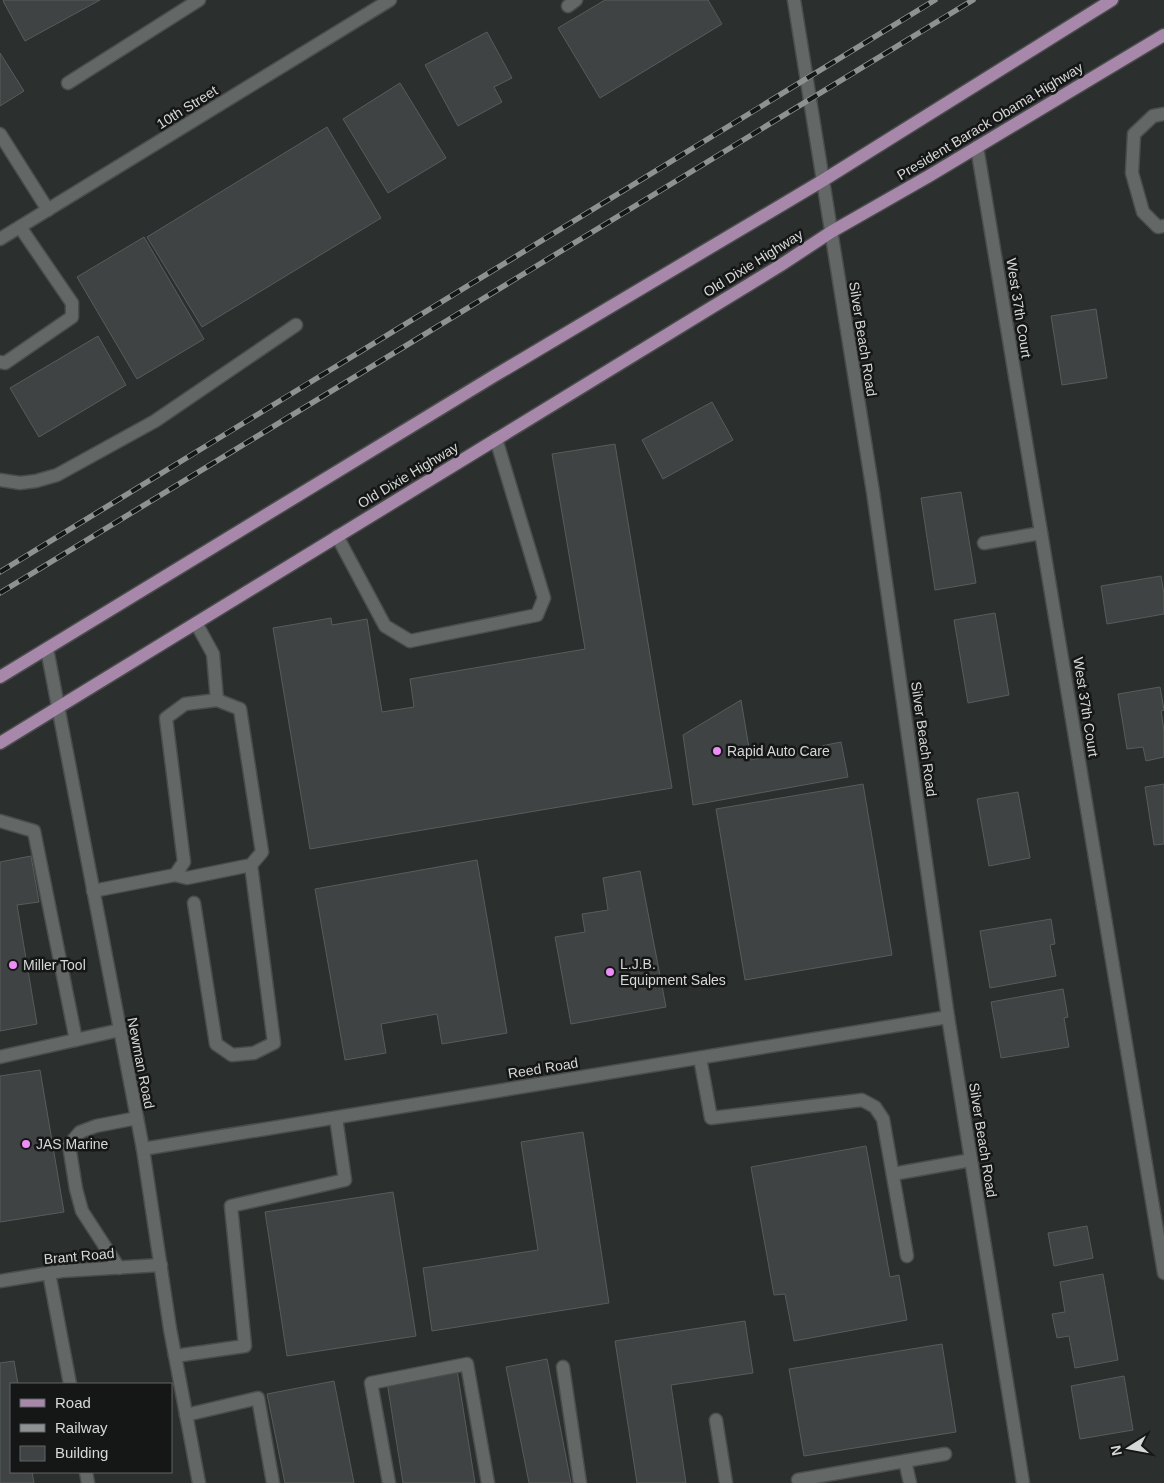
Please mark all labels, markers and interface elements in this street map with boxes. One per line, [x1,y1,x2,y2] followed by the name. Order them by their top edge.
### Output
[894,59,1086,183] street label: President Barack Obama Highway
[154,82,220,132] street label: 10th Street
[700,226,806,300] street label: Old Dixie Highway
[1003,257,1035,359] street label: West 37th Court
[846,280,880,398] street label: Silver Beach Road
[355,439,461,511] street label: Old Dixie Highway
[1070,656,1102,758] street label: West 37th Court
[908,680,940,798] street label: Silver Beach Road
[727,743,830,759] place label: Rapid Auto Care
[711,745,723,757] marker: Rapid Auto Care
[620,956,726,988] place label: L.J.B. Equipment Sales
[23,957,86,973] place label: Miller Tool
[7,959,19,971] marker: Miller Tool
[604,966,616,978] marker: L.J.B. Equipment Sales
[124,1016,158,1110] street label: Newman Road
[507,1055,579,1081] street label: Reed Road
[966,1081,1000,1199] street label: Silver Beach Road
[36,1136,109,1152] place label: JAS Marine
[20,1138,32,1150] marker: JAS Marine
[43,1245,115,1267] street label: Brant Road
[10,1383,172,1473] legend
[55,1394,91,1411] text: Road
[55,1419,108,1436] text: Railway
[1104,1423,1154,1473] north arrow
[55,1444,108,1461] text: Building
[1107,1444,1125,1457] text: N

